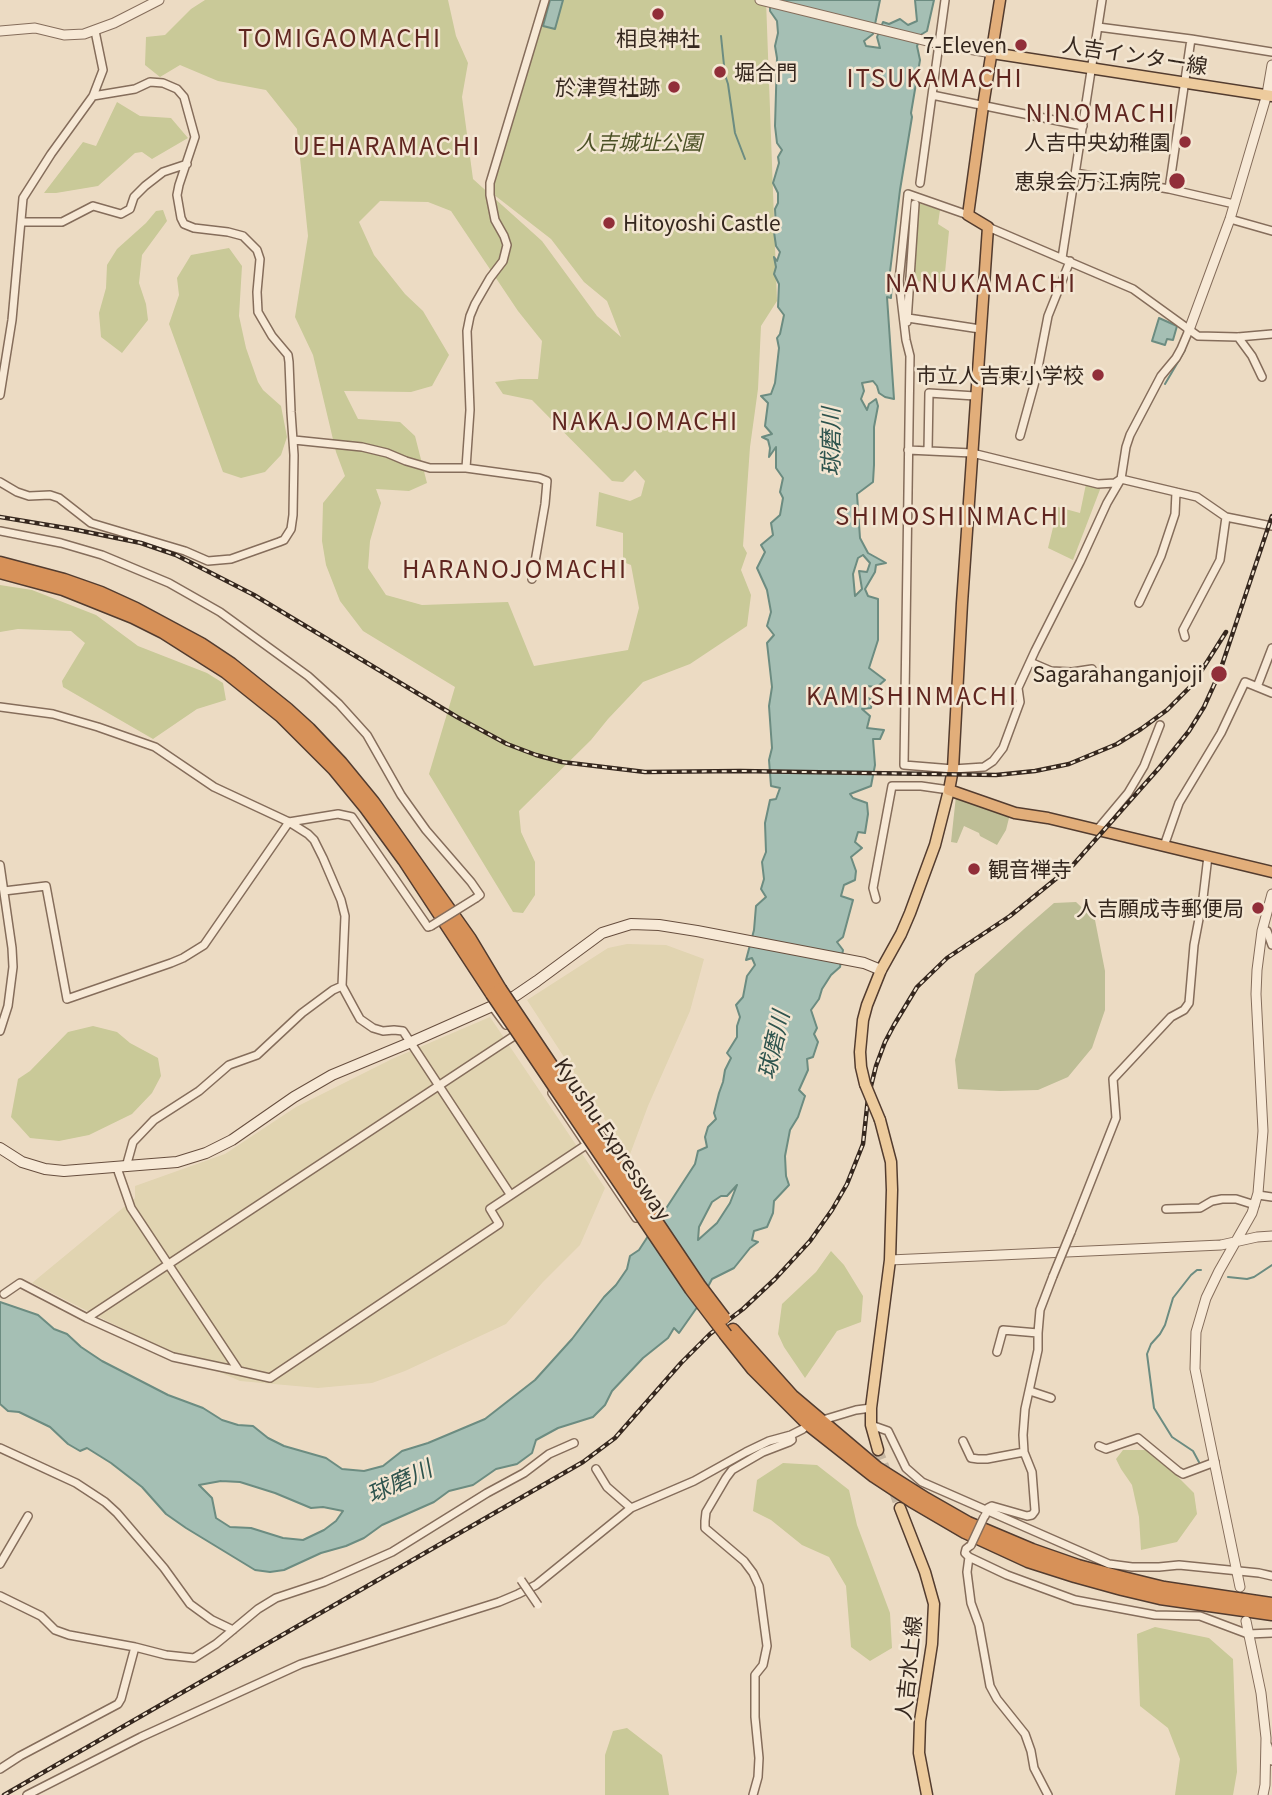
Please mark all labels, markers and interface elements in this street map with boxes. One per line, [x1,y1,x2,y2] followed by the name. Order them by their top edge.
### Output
[650,6,666,22] marker: 相良神社
[240,24,440,52] district label: TOMIGAOMACHI
[616,25,700,51] place label: 相良神社
[1060,31,1210,79] street label: 人吉インター線
[923,32,1007,58] place label: 7-Eleven
[1013,37,1029,53] marker: 7-Eleven
[734,59,797,85] place label: 堀合門
[712,64,728,80] marker: 堀合門
[848,64,1022,92] district label: ITSUKAMACHI
[555,74,660,100] place label: 於津賀社跡
[666,79,682,95] marker: 於津賀社跡
[1027,99,1175,127] district label: NINOMACHI
[576,129,702,155] park label: 人吉城址公園
[1024,129,1171,155] place label: 人吉中央幼稚園
[294,132,480,160] district label: UEHARAMACHI
[1177,134,1193,150] marker: 人吉中央幼稚園
[1014,168,1161,194] place label: 恵泉会万江病院
[1167,171,1187,191] marker: 恵泉会万江病院
[623,210,781,236] place label: Hitoyoshi Castle
[601,215,617,231] marker: Hitoyoshi Castle
[886,269,1076,297] district label: NANUKAMACHI
[916,362,1084,388] place label: 市立人吉東小学校
[1090,367,1106,383] marker: 市立人吉東小学校
[552,407,738,435] district label: NAKAJOMACHI
[816,408,844,476] water label: 球磨川
[837,502,1067,530] district label: SHIMOSHINMACHI
[404,555,626,583] district label: HARANOJOMACHI
[1033,661,1203,687] place label: Sagarahanganjoji
[1209,664,1229,684] marker: Sagarahanganjoji
[808,682,1016,710] district label: KAMISHINMACHI
[988,856,1072,882] place label: 観音禅寺
[966,861,982,877] marker: 観音禅寺
[1076,895,1244,921] place label: 人吉願成寺郵便局
[1250,900,1266,916] marker: 人吉願成寺郵便局
[752,1008,794,1082] water label: 球磨川
[549,1053,677,1225] street label: Kyushu Expressway
[362,1454,436,1508] water label: 球磨川
[890,1614,926,1722] street label: 人吉水上線

